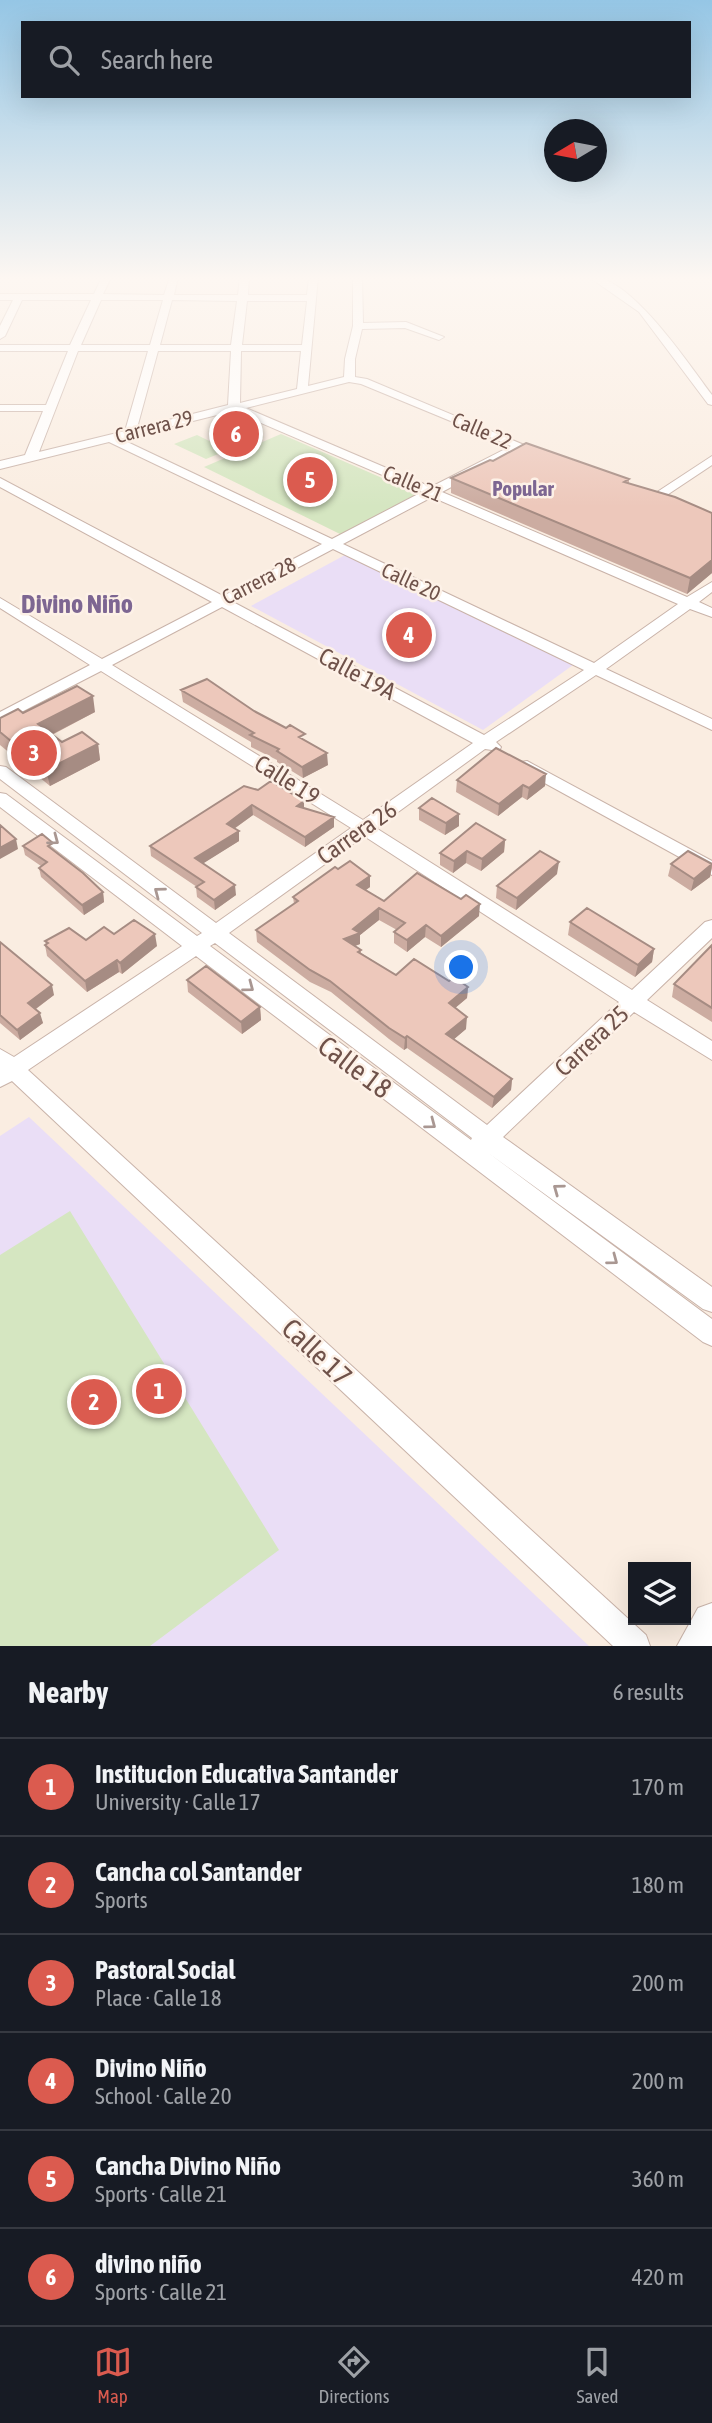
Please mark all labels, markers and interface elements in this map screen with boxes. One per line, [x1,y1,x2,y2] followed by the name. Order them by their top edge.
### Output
[21,21,691,98] search box
[45,41,83,79] icon: search
[101,45,213,75] text: Search here
[544,119,607,182] north arrow
[112,405,195,447] street label: Carrera 29
[449,407,516,453] street label: Calle 22
[213,408,259,460] pin: 6
[287,454,333,506] pin: 5
[380,460,447,506] street label: Calle 21
[492,476,555,500] district label: Popular
[218,551,299,609] street label: Carrera 28
[378,557,445,605] street label: Calle 20
[21,589,133,619] district label: Divino Niño
[386,609,432,661] pin: 4
[314,642,400,705] street label: Calle 19A
[11,727,57,779] pin: 3
[250,749,325,810] street label: Calle 19
[312,796,402,870] street label: Carrera 26
[47,831,59,844] one-way arrow
[155,888,167,901] one-way arrow
[444,950,478,984] your location
[242,979,254,992] one-way arrow
[549,1000,634,1081] street label: Carrera 25
[312,1029,398,1105] street label: Calle 18
[423,1116,436,1129] one-way arrow
[553,1185,566,1197] one-way arrow
[606,1252,618,1265] one-way arrow
[276,1312,358,1392] street label: Calle 17
[136,1365,182,1417] pin: 1
[71,1376,117,1428] pin: 2
[628,1562,691,1625] map controls
[628,1562,691,1625] button: layers
[28,1675,108,1709] text: Nearby
[613,1679,684,1705] text: 6 results
[95,1759,398,1789] text: Institucion Educativa Santander
[46,1774,56,1800] text: 1
[632,1774,684,1800] text: 170 m
[95,1789,260,1815] text: University · Calle 17
[95,1857,301,1887] text: Cancha col Santander
[46,1872,56,1898] text: 2
[632,1872,684,1898] text: 180 m
[95,1887,148,1913] text: Sports
[95,1955,235,1985] text: Pastoral Social
[46,1970,56,1996] text: 3
[632,1970,684,1996] text: 200 m
[95,1985,221,2011] text: Place · Calle 18
[95,2053,207,2083] text: Divino Niño
[46,2068,56,2094] text: 4
[632,2068,684,2094] text: 200 m
[95,2083,231,2109] text: School · Calle 20
[95,2151,281,2181] text: Cancha Divino Niño
[46,2166,56,2192] text: 5
[632,2166,684,2192] text: 360 m
[95,2181,227,2207] text: Sports · Calle 21
[95,2249,202,2279] text: divino niño
[46,2264,56,2290] text: 6
[632,2264,684,2290] text: 420 m
[95,2279,227,2305] text: Sports · Calle 21
[94,2343,132,2407] tab: Map
[319,2343,389,2407] tab: Directions
[576,2343,618,2407] tab: Saved

